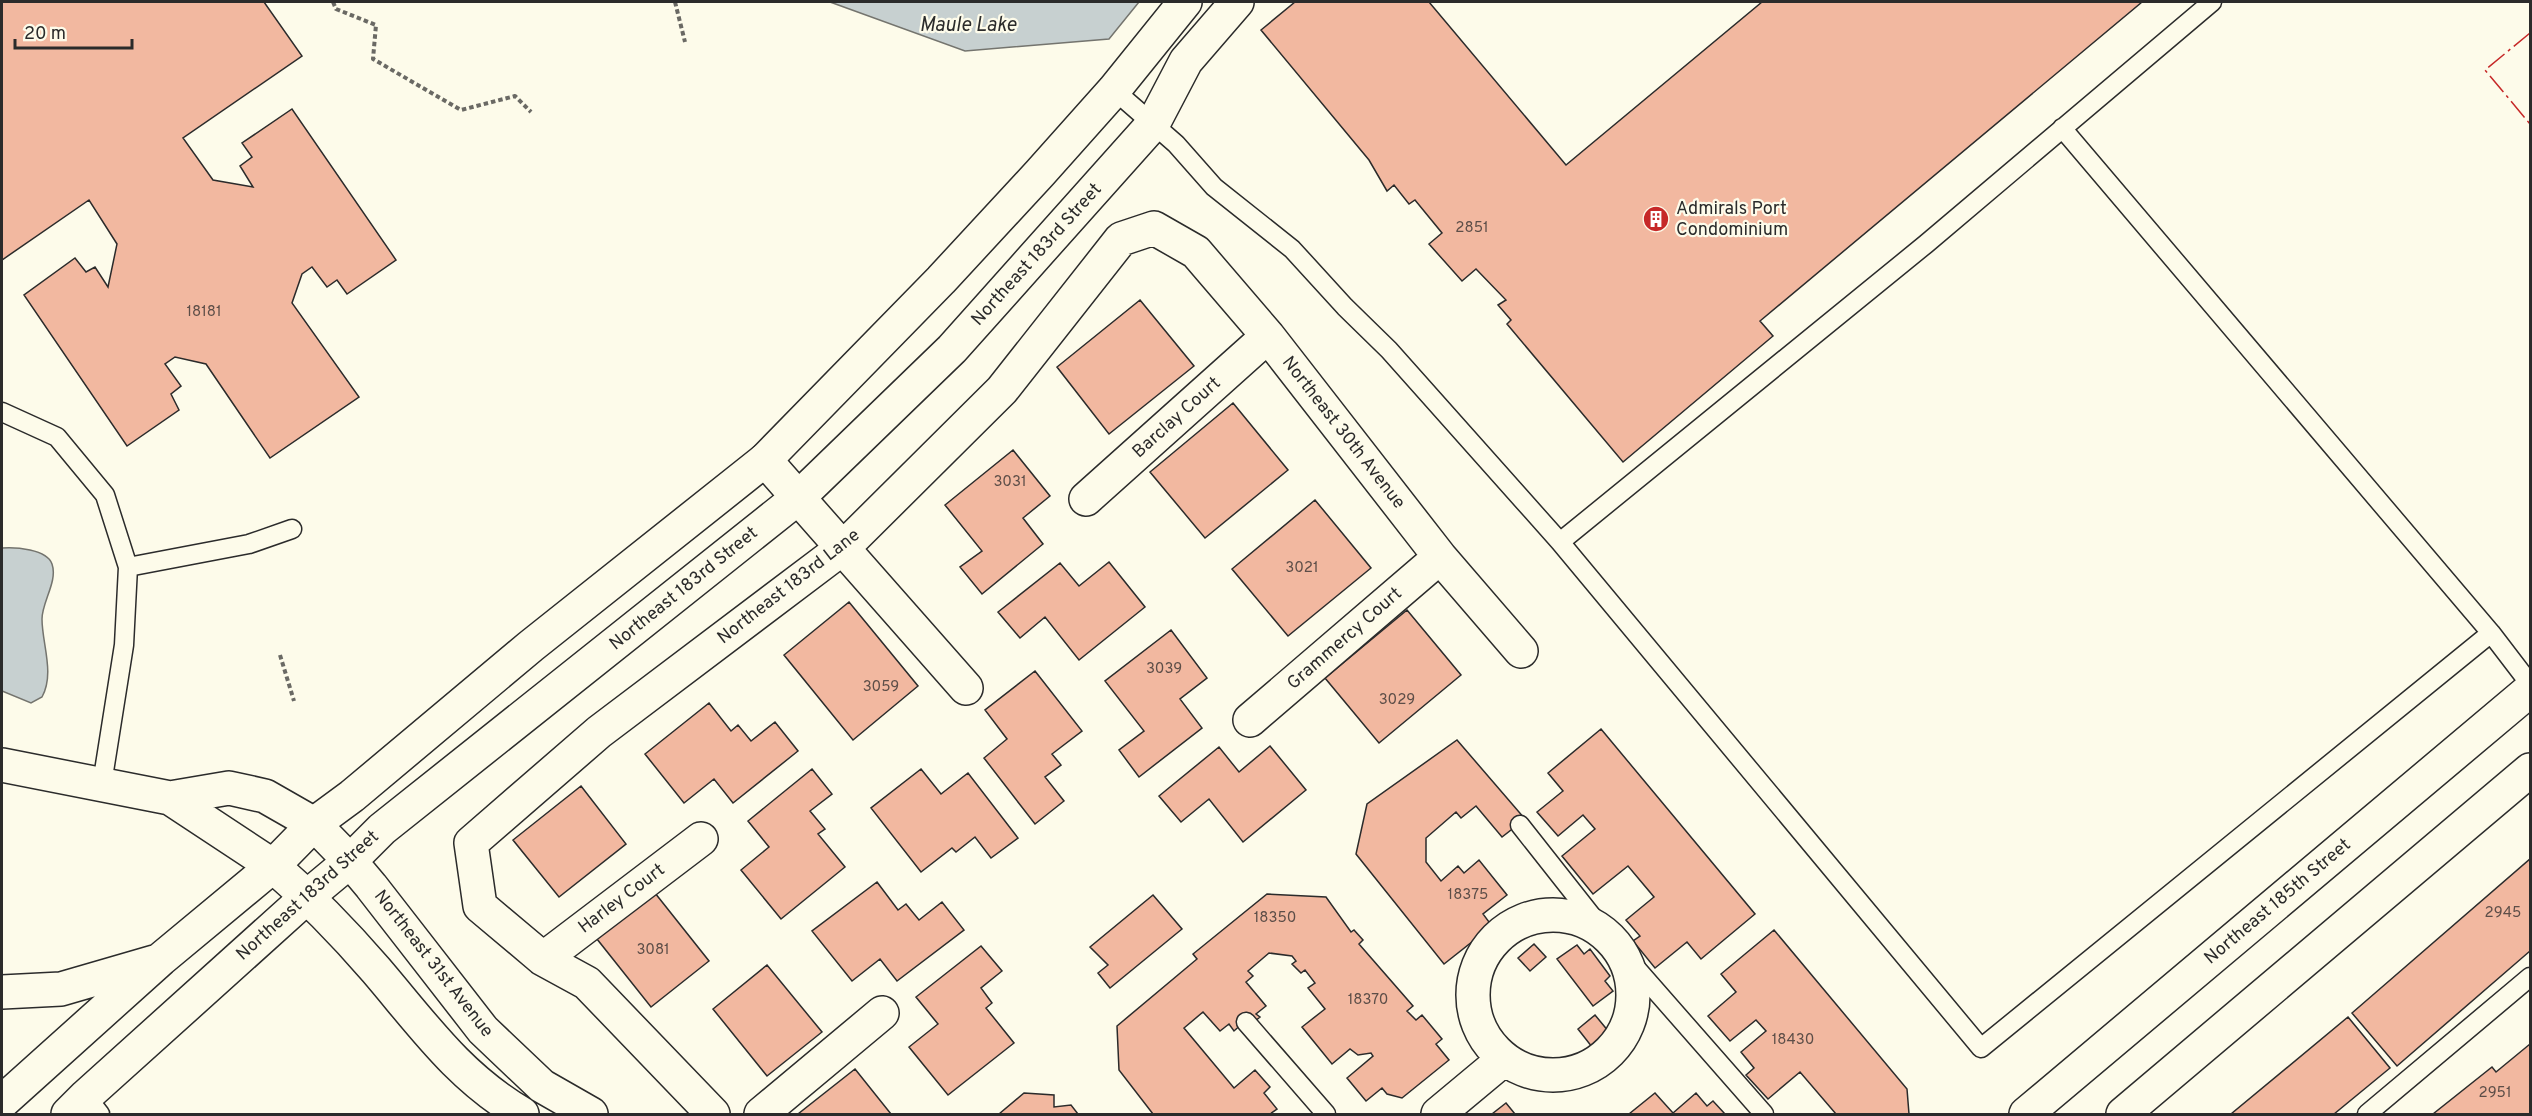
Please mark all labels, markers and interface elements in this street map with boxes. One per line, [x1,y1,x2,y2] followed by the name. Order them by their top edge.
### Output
[15,12,132,50] scale bar
[920,13,1017,39] water label: Maule Lake
[24,23,66,46] text: 20 m
[967,179,1107,331] street label: Northeast 183rd Street
[1676,198,1788,242] place label: Admirals Port Condominium
[1641,204,1671,234] building icon: Admirals Port Condominium
[1455,219,1489,238] house number: 2851
[186,303,222,322] house number: 18181
[1276,352,1410,514] street label: Northeast 30th Avenue
[1128,372,1226,464] street label: Barclay Court
[993,473,1027,492] house number: 3031
[605,522,763,656] street label: Northeast 183rd Street
[713,524,865,650] street label: Northeast 183rd Lane
[1285,559,1319,578] house number: 3021
[1283,583,1407,695] street label: Grammercy Court
[1146,660,1182,679] house number: 3039
[863,678,899,697] house number: 3059
[1379,691,1415,710] house number: 3029
[232,826,384,966] street label: Northeast 183rd Street
[2200,834,2356,970] street label: Northeast 185th Street
[574,859,670,939] street label: Harley Court
[368,886,498,1042] street label: Northeast 31st Avenue
[1448,886,1488,905] house number: 18375
[2485,904,2521,923] house number: 2945
[1254,909,1296,928] house number: 18350
[636,941,670,960] house number: 3081
[1348,991,1388,1010] house number: 18370
[1772,1031,1814,1050] house number: 18430
[2478,1084,2512,1103] house number: 2951

